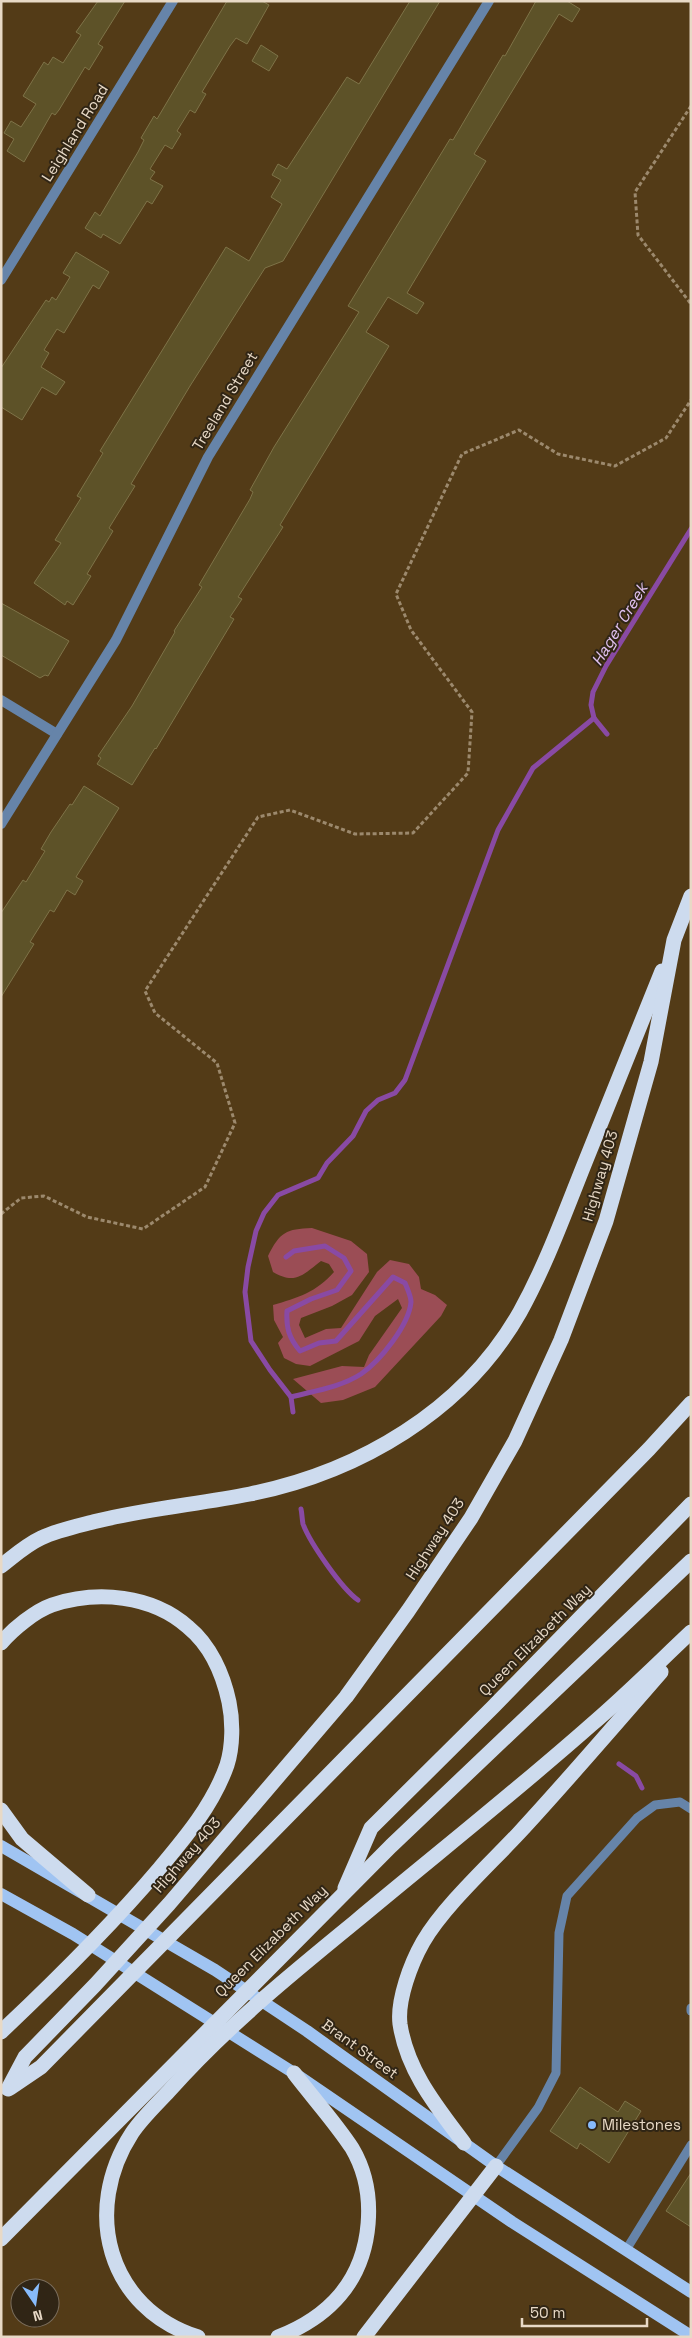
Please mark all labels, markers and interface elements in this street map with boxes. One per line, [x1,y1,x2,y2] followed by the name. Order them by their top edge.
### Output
[37,80,112,185] street label: Leighland Road
[188,348,262,454] street label: Treeland Street
[586,577,654,669] water label: Hager Creek
[577,1128,622,1224] street label: Highway 403
[401,1494,468,1583] street label: Highway 403
[475,1580,595,1700] street label: Queen Elizabeth Way
[149,1813,225,1896] street label: Highway 403
[211,1881,331,2001] street label: Queen Elizabeth Way
[318,2015,402,2083] street label: Brant Street
[602,2115,681,2134] place label: Milestones
[586,2119,598,2131] marker: Milestones
[10,2278,60,2328] north arrow
[522,2296,647,2328] scale bar
[530,2303,565,2322] text: 50 m
[31,2306,45,2325] text: N

